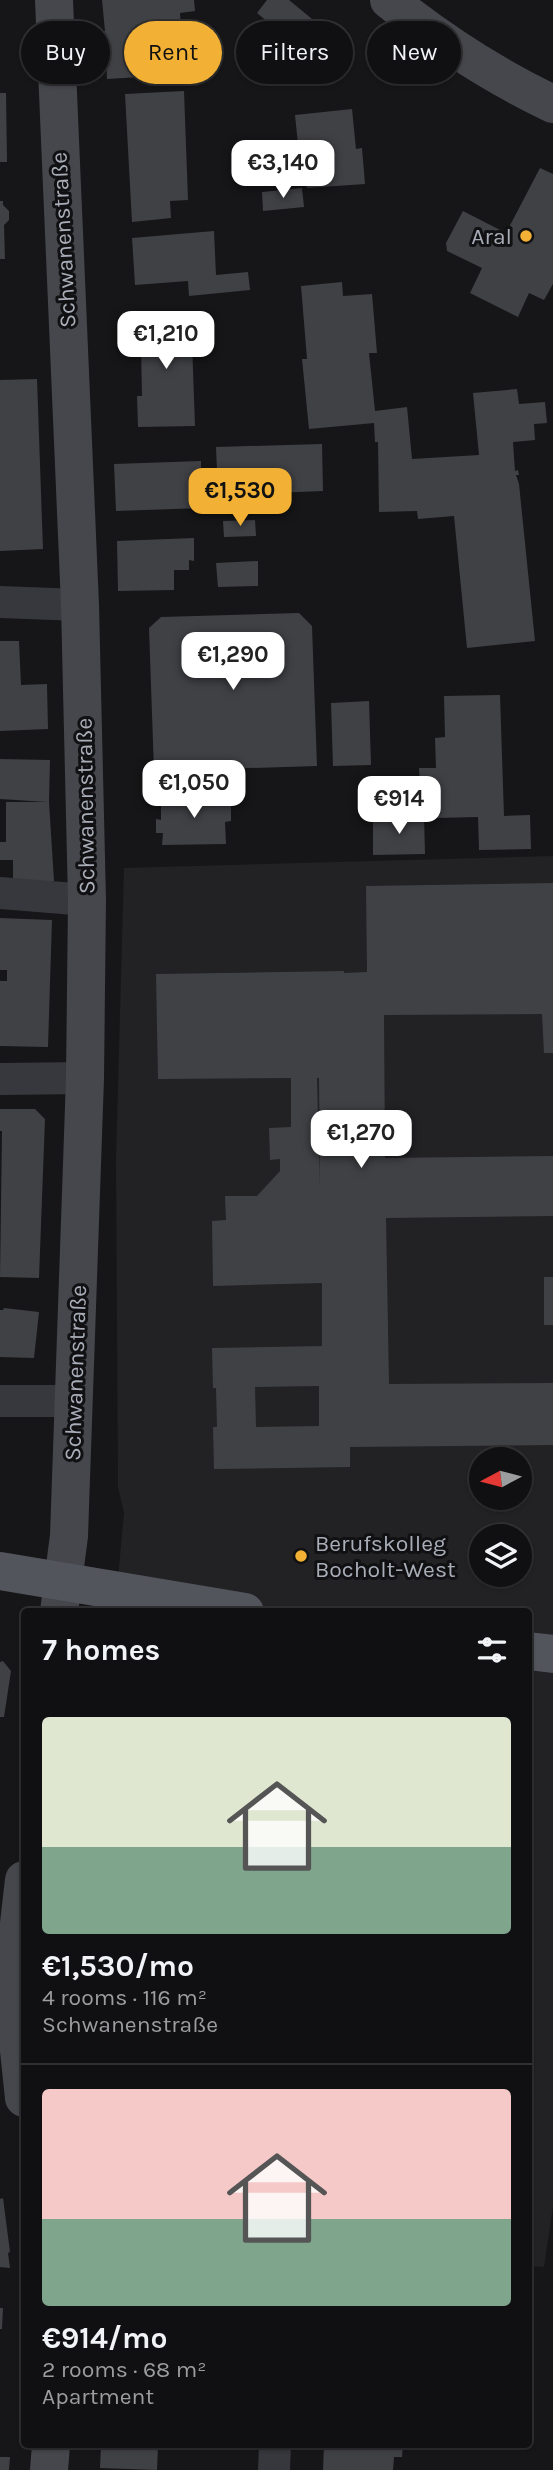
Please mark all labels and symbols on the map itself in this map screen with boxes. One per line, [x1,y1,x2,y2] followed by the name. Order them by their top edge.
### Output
[226,140,340,200] pin: €3,140
[45,151,82,329] street label: Schwanenstraße
[471,223,512,250] place label: Aral
[518,228,534,244] marker: Aral
[109,312,223,371] pin: €1,210
[183,468,297,528] pin: €1,530
[176,632,290,692] pin: €1,290
[70,718,101,894] street label: Schwanenstraße
[137,760,251,820] pin: €1,050
[358,776,440,836] pin: €914
[304,1110,418,1170] pin: €1,270
[59,1285,92,1462] street label: Schwanenstraße
[469,1447,532,1510] north arrow
[315,1530,456,1583] place label: Berufskolleg Bocholt-West
[293,1548,309,1564] marker: Berufskolleg Bocholt-West

